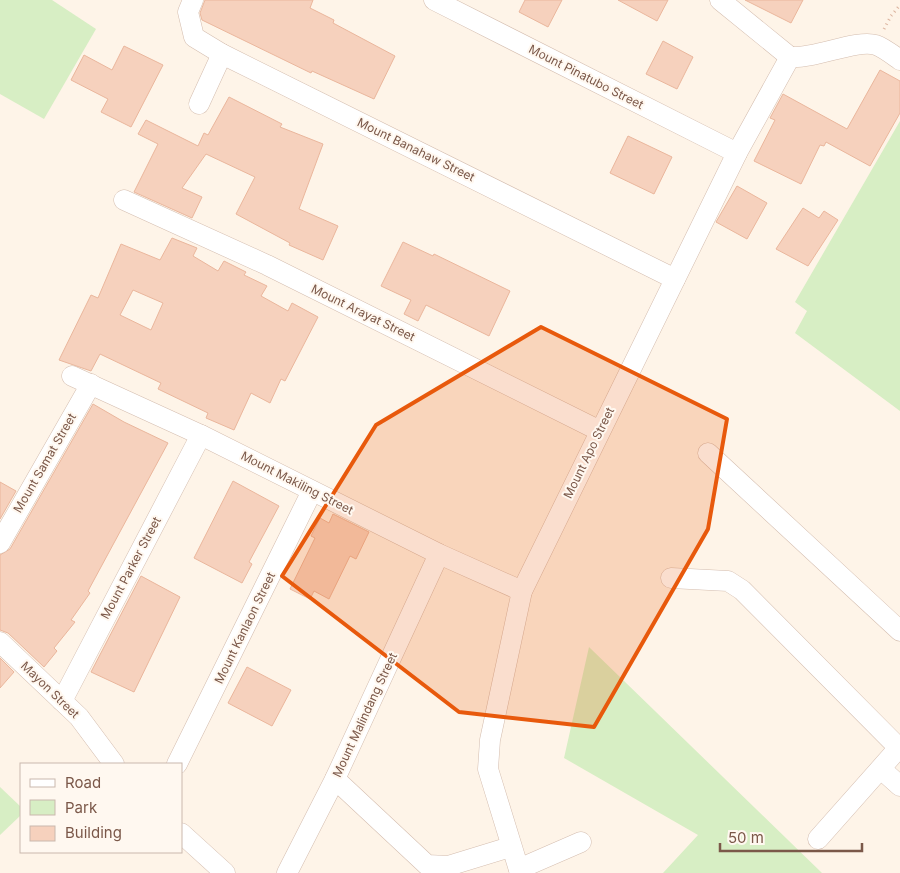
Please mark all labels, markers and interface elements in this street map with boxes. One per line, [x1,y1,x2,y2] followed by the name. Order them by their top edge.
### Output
[526,41,646,112] street label: Mount Pinatubo Street
[355,115,477,185] street label: Mount Banahaw Street
[309,281,418,344] street label: Mount Arayat Street
[560,405,617,501] street label: Mount Apo Street
[10,410,79,515] street label: Mount Samat Street
[239,448,356,517] street label: Mount Makiling Street
[97,514,164,621] street label: Mount Parker Street
[211,569,278,686] street label: Mount Kanlaon Street
[329,650,400,779] street label: Mount Malindang Street
[18,658,83,721] street label: Mayon Street
[20,763,182,853] legend
[65,773,101,792] text: Road
[65,798,98,817] text: Park
[720,820,862,852] scale bar
[65,823,122,842] text: Building
[728,828,764,847] text: 50 m

